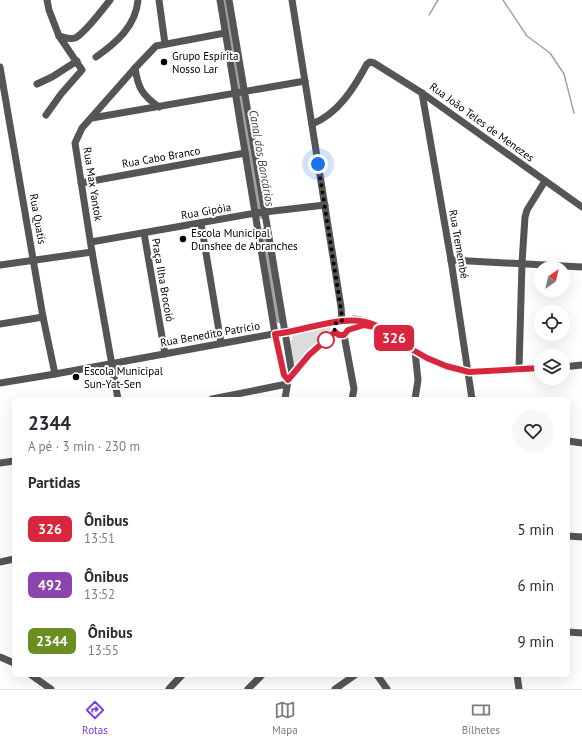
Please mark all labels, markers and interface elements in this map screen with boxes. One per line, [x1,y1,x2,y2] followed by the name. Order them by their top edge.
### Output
[172,49,238,76] place label: Grupo Espírita Nosso Lar
[159,57,169,67] marker: Grupo Espírita Nosso Lar
[427,79,537,165] street label: Rua João Teles de Menezes
[246,109,278,208] water label: Canal dos Bancários
[121,143,201,171] street label: Rua Cabo Branco
[80,146,106,223] street label: Rua Max Yantok
[308,154,328,174] your location
[27,193,49,246] street label: Rua Quatís
[180,200,232,222] street label: Rua Gipóia
[446,208,472,280] street label: Rua Tremembé
[191,226,298,253] place label: Escola Municipal Dunshee de Abranches
[178,234,188,244] marker: Escola Municipal Dunshee de Abranches
[149,237,177,323] street label: Praça Ilha Brocoió
[534,261,570,297] north arrow
[534,261,570,385] map controls
[534,305,570,341] button: locate
[159,318,261,350] street label: Rua Benedito Patrício
[371,325,417,351] line badge: 326
[382,329,406,347] text: 326
[317,331,335,349] unlabelled marker
[534,349,570,385] button: layers
[84,364,164,391] place label: Escola Municipal Sun-Yat-Sen
[71,372,81,382] marker: Escola Municipal Sun-Yat-Sen
[512,410,554,452] button: heart
[28,411,71,435] text: 2344
[28,438,140,455] text: A pé · 3 min · 230 m
[28,473,80,492] text: Partidas
[84,511,129,530] text: Ônibus
[38,520,62,538] text: 326
[517,520,554,539] text: 5 min
[84,530,115,547] text: 13:51
[84,567,129,586] text: Ônibus
[38,576,62,594] text: 492
[517,576,554,595] text: 6 min
[84,586,115,603] text: 13:52
[88,623,132,642] text: Ônibus
[36,632,68,650] text: 2344
[517,632,554,651] text: 9 min
[88,642,119,659] text: 13:55
[82,699,108,737] tab: Rotas
[272,699,298,737] tab: Mapa
[462,699,500,737] tab: Bilhetes

